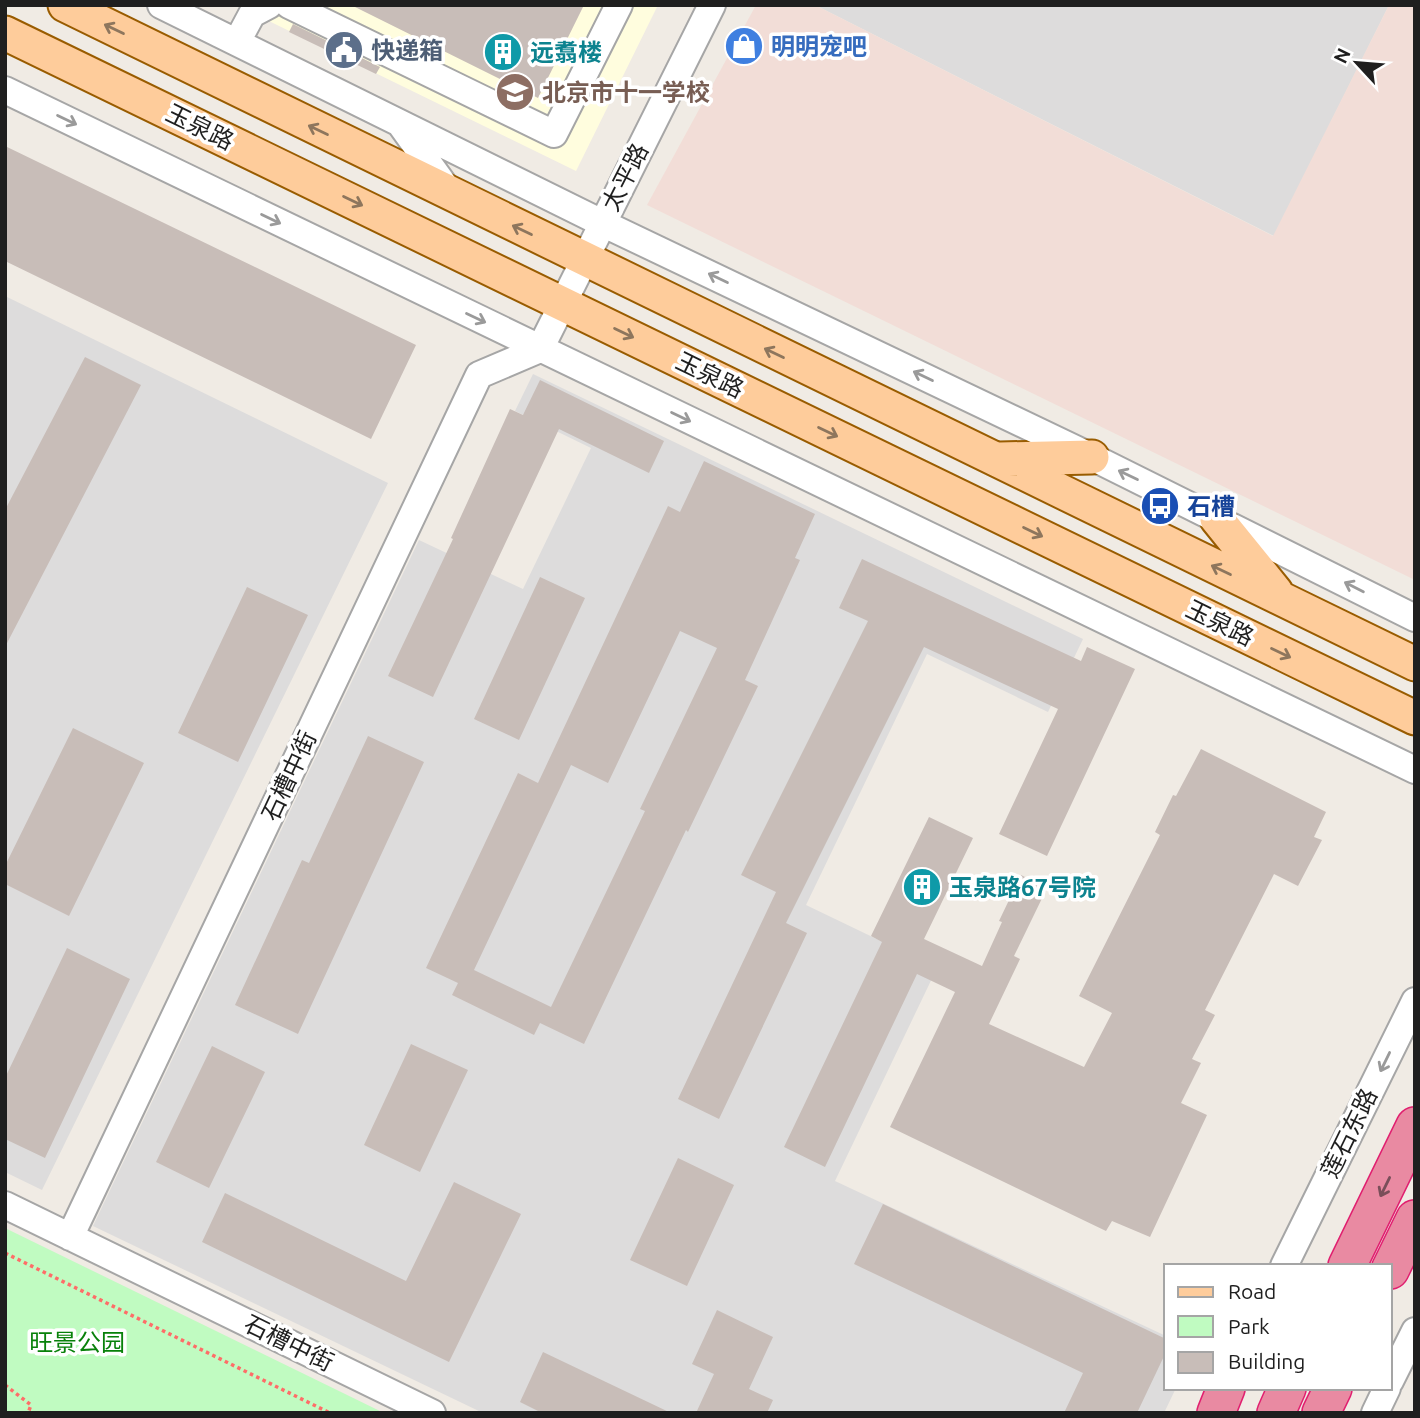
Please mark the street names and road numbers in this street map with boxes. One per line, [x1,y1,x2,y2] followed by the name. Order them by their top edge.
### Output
[162,99,238,155] street label: 玉泉路
[597,139,653,215] street label: 太平路
[672,347,748,403] street label: 玉泉路
[1182,595,1258,651] street label: 玉泉路
[256,727,322,825] street label: 石槽中街
[1316,1084,1382,1182] street label: 莲石东路
[240,1310,338,1376] street label: 石槽中街

